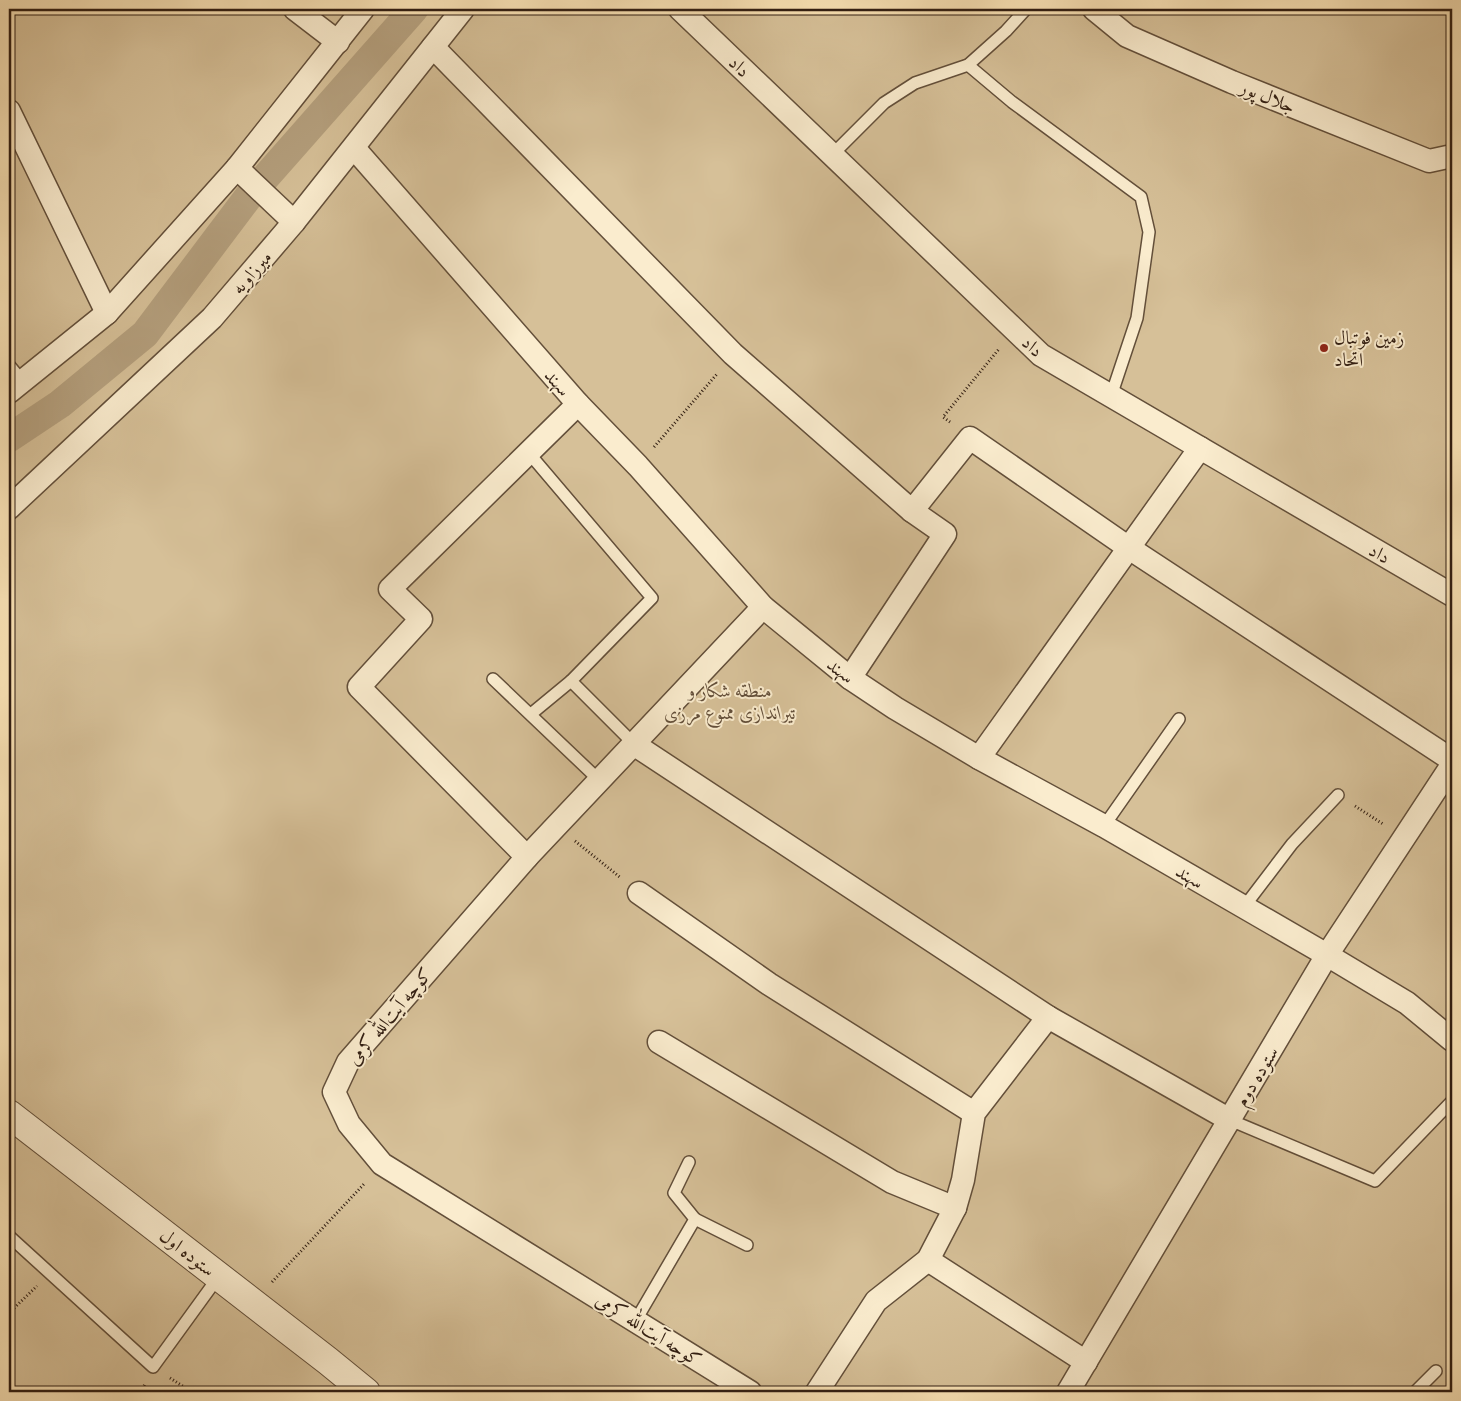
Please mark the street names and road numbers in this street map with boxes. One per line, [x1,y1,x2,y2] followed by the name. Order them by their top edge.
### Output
[723,50,756,83] street label: داد
[1234,73,1299,120] street label: جلال پور
[225,245,277,299] street label: میرزاویه
[1016,330,1049,363] street label: داد
[539,363,577,401] street label: سهند
[1364,537,1395,570] street label: داد
[822,652,860,689] street label: سهند
[1171,858,1209,894] street label: سهند
[340,961,438,1071] street label: کوچه آیت‌الله کرمی
[1229,1041,1288,1113] street label: ستوده دوم
[155,1223,221,1282] street label: ستوده اول
[591,1285,707,1373] street label: کوچه آیت‌الله کرمی

